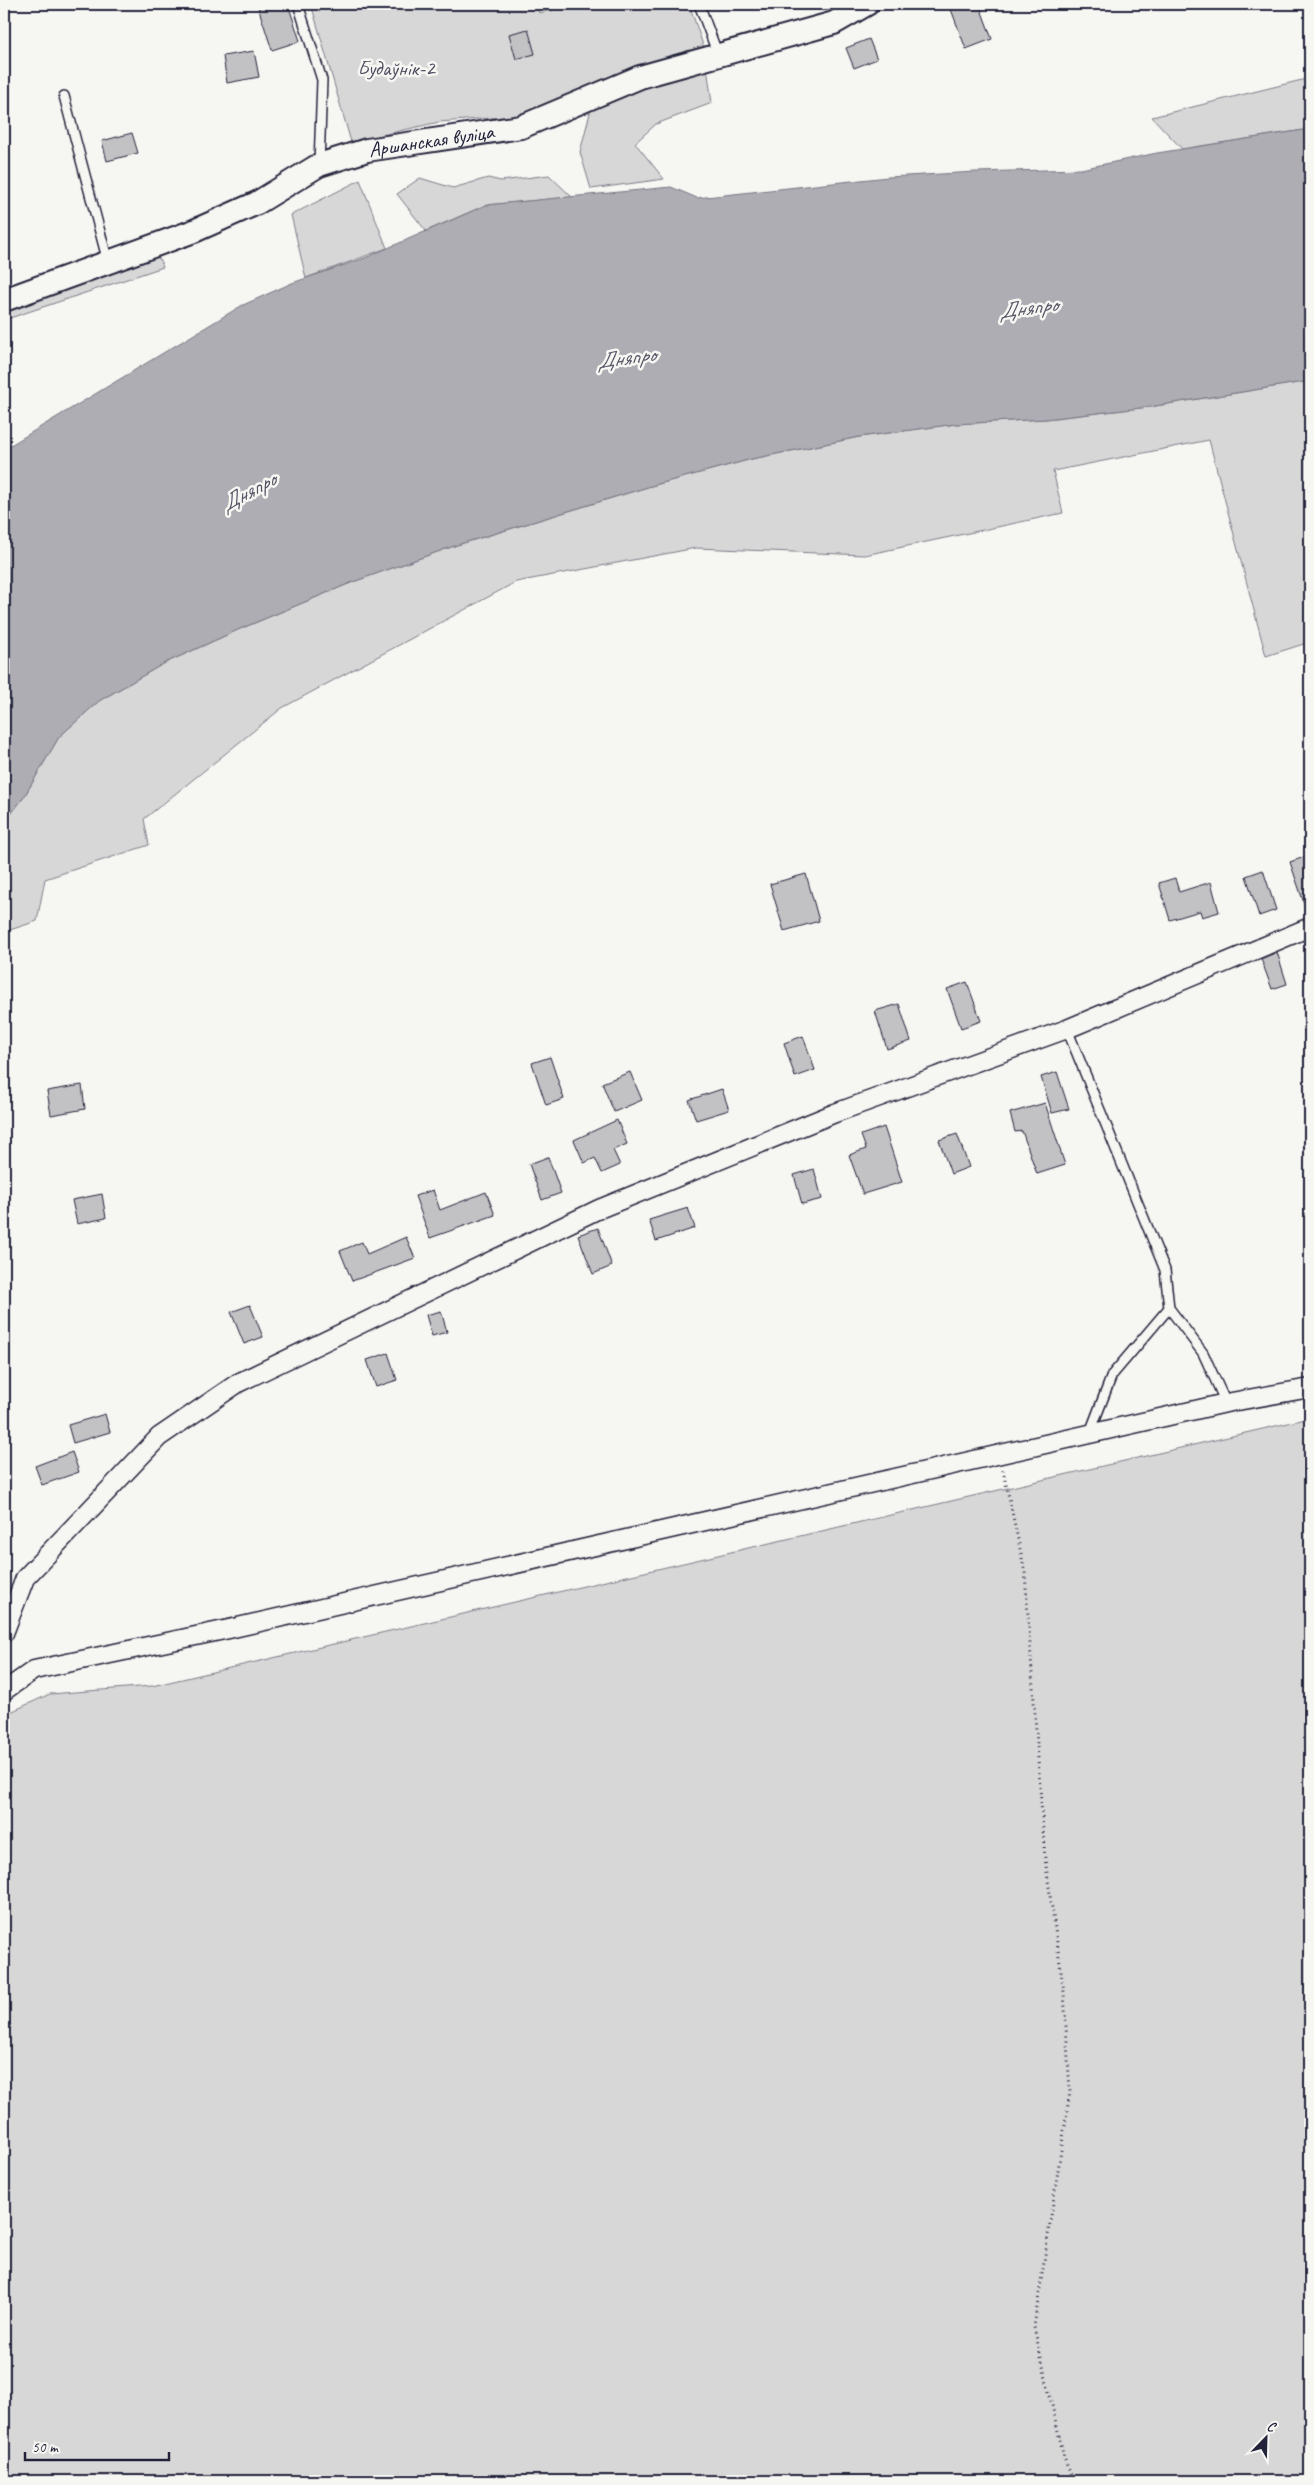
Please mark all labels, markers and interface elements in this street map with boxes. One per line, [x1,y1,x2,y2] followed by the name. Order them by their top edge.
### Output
[357,55,436,81] park label: Будаўнік-2
[367,118,497,163] street label: Аршанская вуліца
[997,290,1063,326] water label: Дняпро
[595,340,661,376] water label: Дняпро
[215,464,284,518] water label: Дняпро
[1242,2412,1292,2462] north arrow
[1264,2417,1279,2436] text: С
[25,2430,169,2462] scale bar
[32,2438,59,2457] text: 50 m

